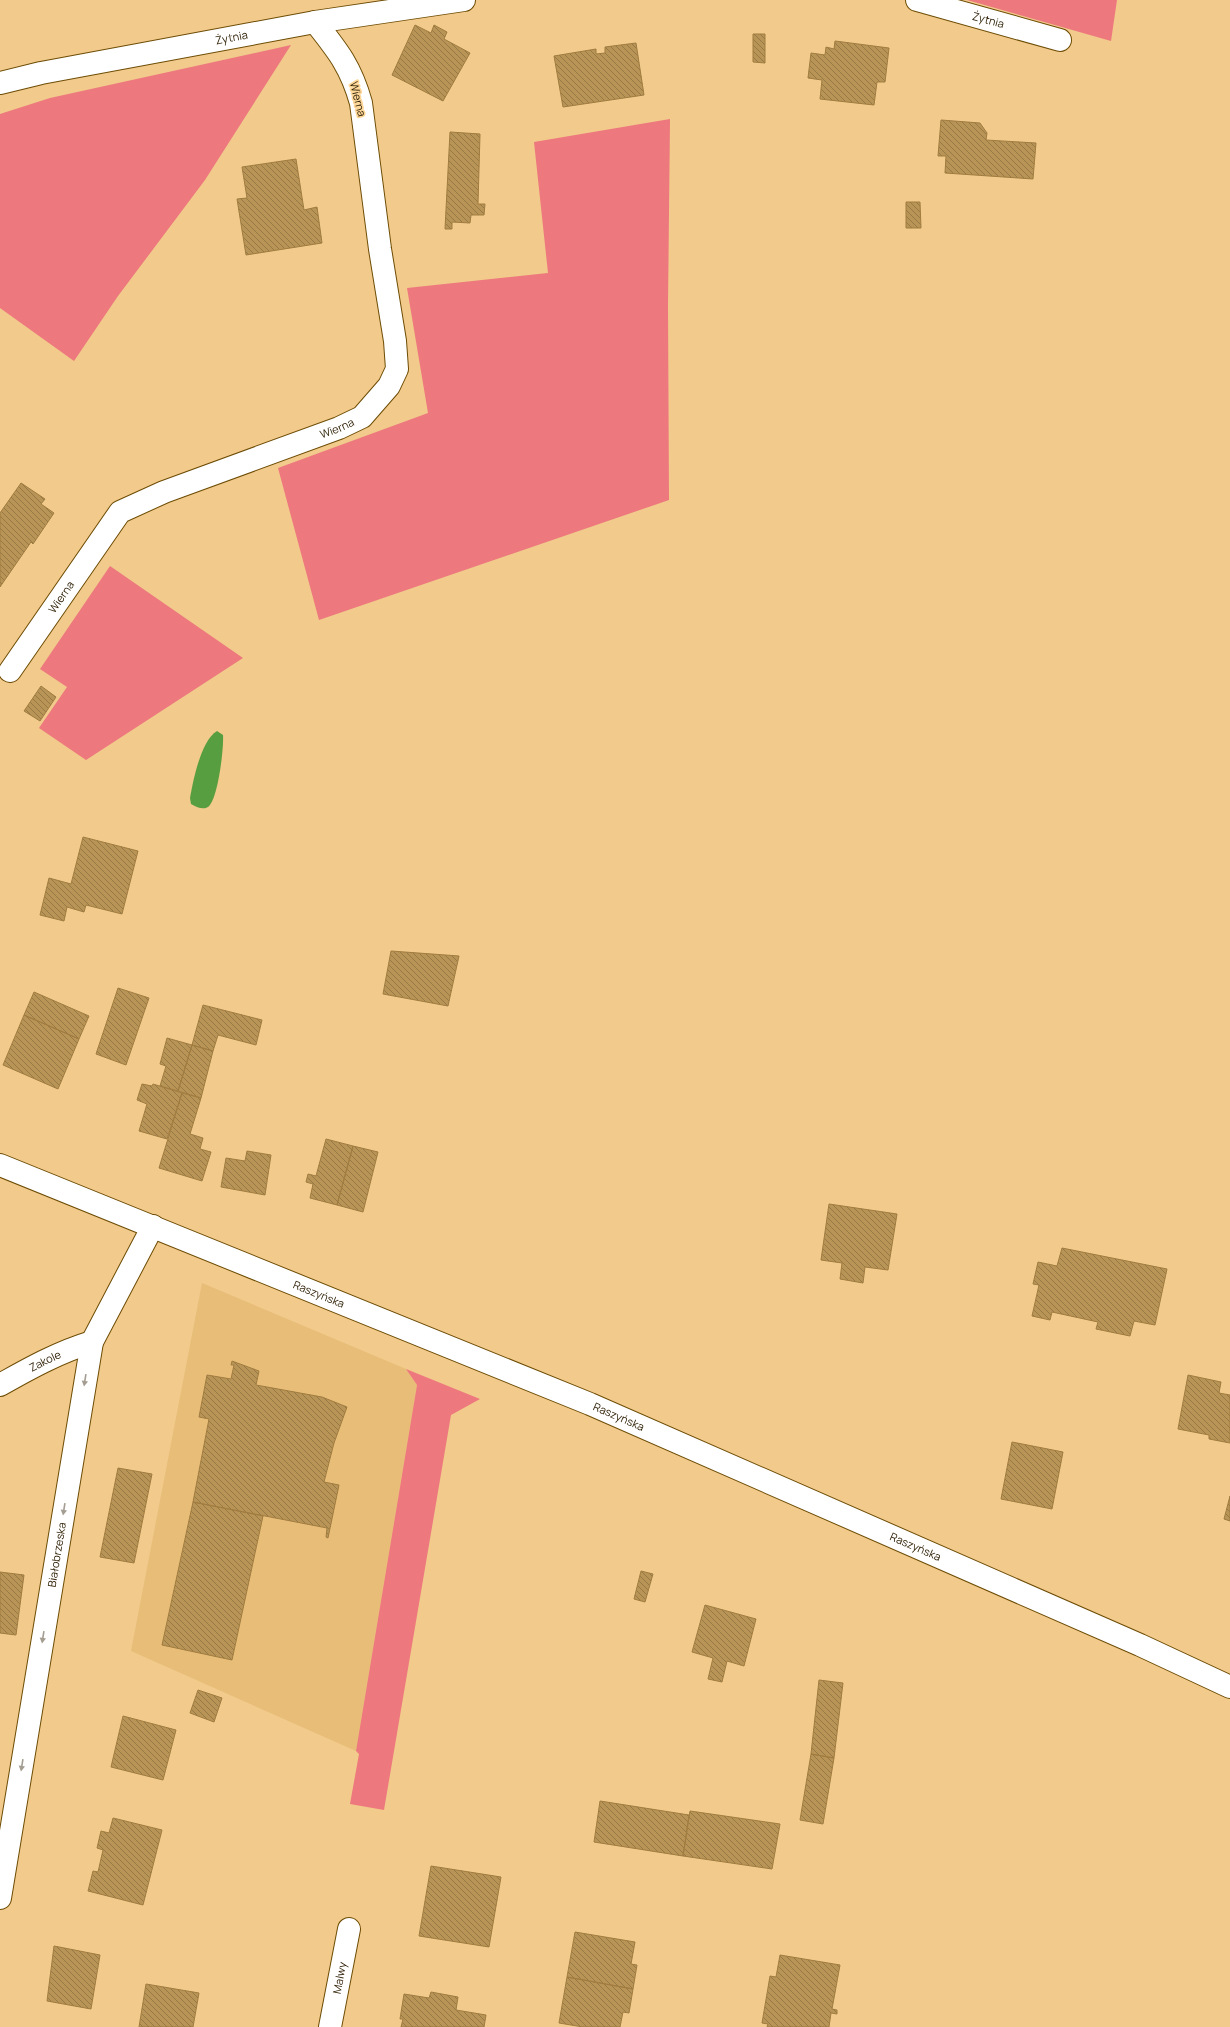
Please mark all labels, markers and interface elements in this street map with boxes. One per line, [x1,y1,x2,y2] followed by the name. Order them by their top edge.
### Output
[971,8,1006,31] street label: Żytnia
[214,27,249,47] street label: Żytnia
[347,80,370,118] street label: Wierna
[318,414,356,441] street label: Wierna
[44,578,77,616] street label: Wierna
[291,1277,347,1311] street label: Raszyńska
[26,1346,64,1375] street label: Zakole
[82,1374,88,1386] one-way arrow
[591,1398,647,1434] street label: Raszyńska
[61,1502,67,1515] one-way arrow
[44,1521,69,1588] street label: Białobrzeska
[888,1528,944,1564] street label: Raszyńska
[40,1631,46,1643] one-way arrow
[19,1759,25,1771] one-way arrow
[329,1960,349,1995] street label: Malwy

